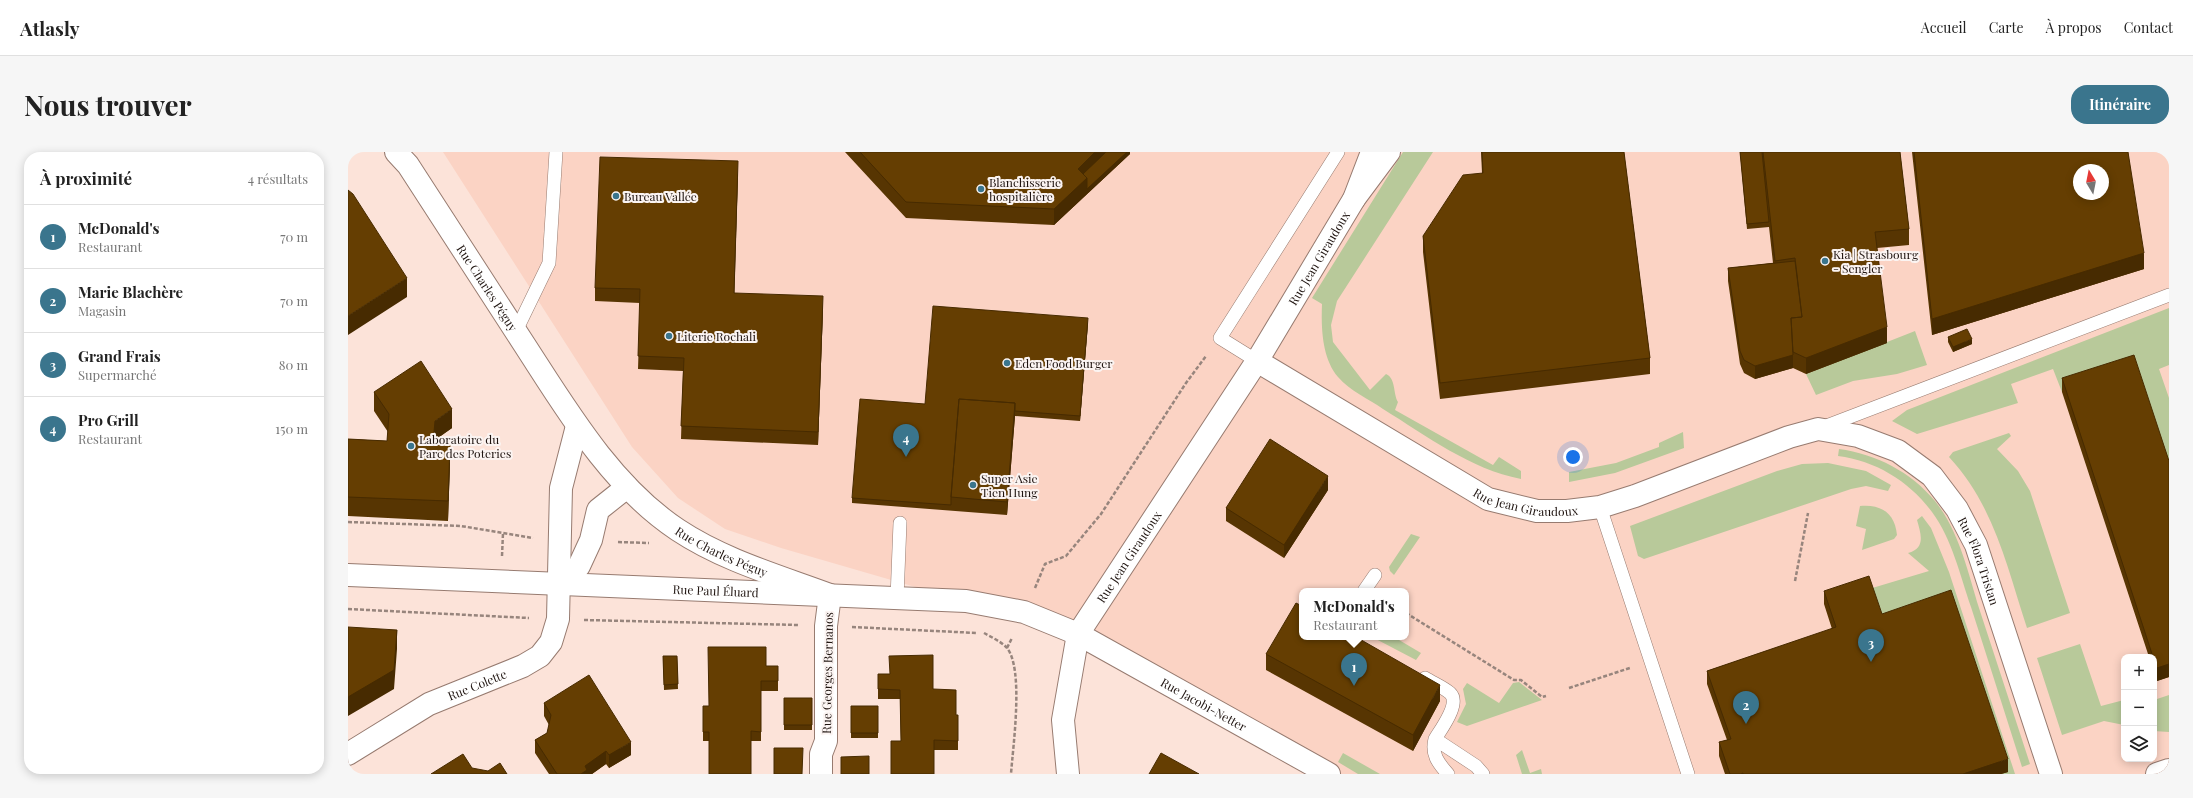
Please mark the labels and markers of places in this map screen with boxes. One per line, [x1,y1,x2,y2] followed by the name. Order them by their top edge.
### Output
[989,174,1061,204] place label: Blanchisserie hospitalière
[976,184,986,194] marker: Blanchisserie hospitalière
[624,188,697,204] place label: Bureau Vallée
[611,191,621,201] marker: Bureau Vallée
[1833,246,1919,276] place label: Kia | Strasbourg - Sengler
[1820,256,1830,266] marker: Kia | Strasbourg - Sengler
[677,328,756,344] place label: Literie Rochali
[664,331,674,341] marker: Literie Rochali
[1015,355,1113,371] place label: Eden Food Burger
[1002,358,1012,368] marker: Eden Food Burger
[893,424,919,457] pin: 4
[419,431,511,461] place label: Laboratoire du Parc des Poteries
[406,441,416,451] marker: Laboratoire du Parc des Poteries
[981,470,1038,500] place label: Super Asie Tien Hung
[968,480,978,490] marker: Super Asie Tien Hung
[1858,629,1884,662] pin: 3
[1341,653,1367,686] pin: 1
[1733,691,1759,724] pin: 2

